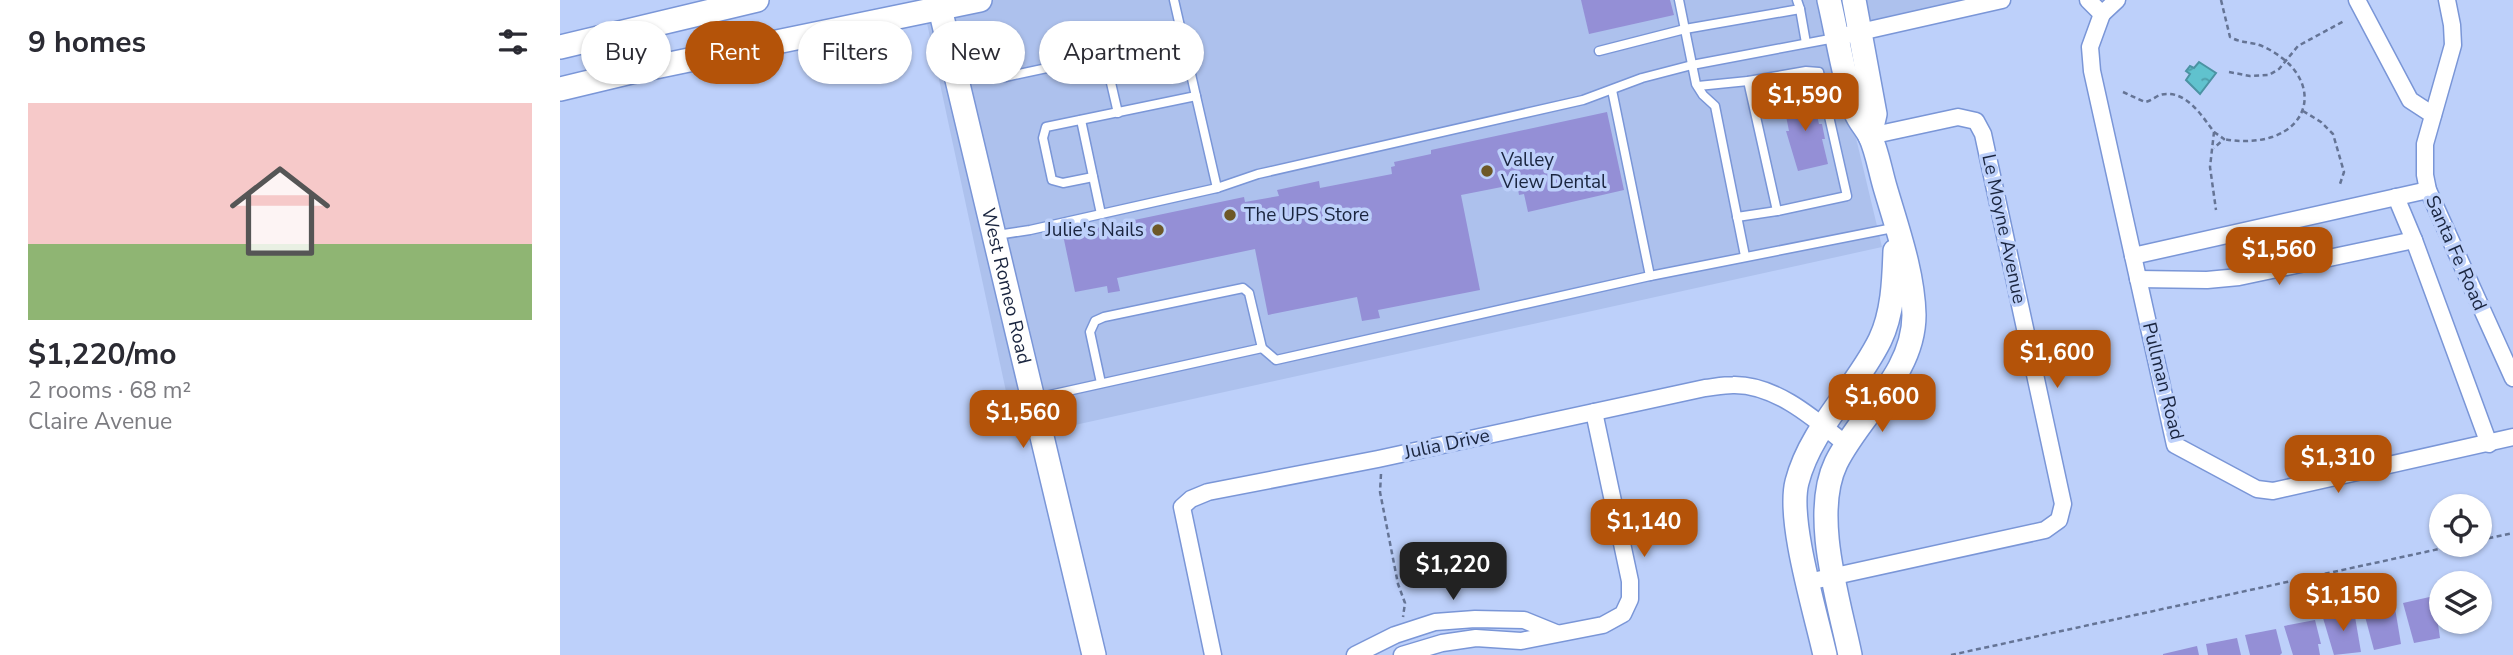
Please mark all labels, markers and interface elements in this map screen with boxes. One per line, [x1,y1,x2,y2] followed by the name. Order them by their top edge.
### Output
[581,21,671,84] chip: Buy
[685,21,784,84] chip: Rent
[798,21,912,84] chip: Filters
[926,21,1025,84] chip: New
[1039,21,1204,84] chip: Apartment
[28,22,146,63] text: 9 homes
[494,23,532,61] icon: filters
[1748,74,1862,133] pin: $1,590
[1768,80,1842,111] text: $1,590
[1500,147,1607,195] place label: Valley View Dental
[217,148,343,274] icon: home
[1975,152,2033,306] street label: Le Moyne Avenue
[1479,163,1495,179] marker: Valley View Dental
[2419,191,2493,315] street label: Santa Fe Road
[1244,202,1369,228] place label: The UPS Store
[975,205,1037,367] street label: West Romeo Road
[1222,207,1238,223] marker: The UPS Store
[1045,217,1144,243] place label: Julie's Nails
[1150,222,1166,238] marker: Julie's Nails
[2222,228,2336,287] pin: $1,560
[2242,234,2316,265] text: $1,560
[2136,320,2190,442] street label: Pullman Road
[2000,330,2114,390] pin: $1,600
[28,334,177,375] text: $1,220/mo
[2020,337,2094,368] text: $1,600
[1825,374,1939,434] pin: $1,600
[28,375,191,406] text: 2 rooms · 68 m²
[1845,381,1919,412] text: $1,600
[966,391,1080,450] pin: $1,560
[986,397,1060,428] text: $1,560
[28,406,172,437] text: Claire Avenue
[1401,422,1492,466] street label: Julia Drive
[2281,435,2395,495] pin: $1,310
[2301,442,2375,473] text: $1,310
[2429,494,2492,634] map controls
[2429,494,2492,557] button: locate
[1587,500,1701,559] pin: $1,140
[1607,506,1681,537] text: $1,140
[1396,542,1510,602] pin: $1,220
[1416,549,1490,580] text: $1,220
[2429,571,2492,634] button: layers
[2286,574,2400,633] pin: $1,150
[2306,580,2380,611] text: $1,150

